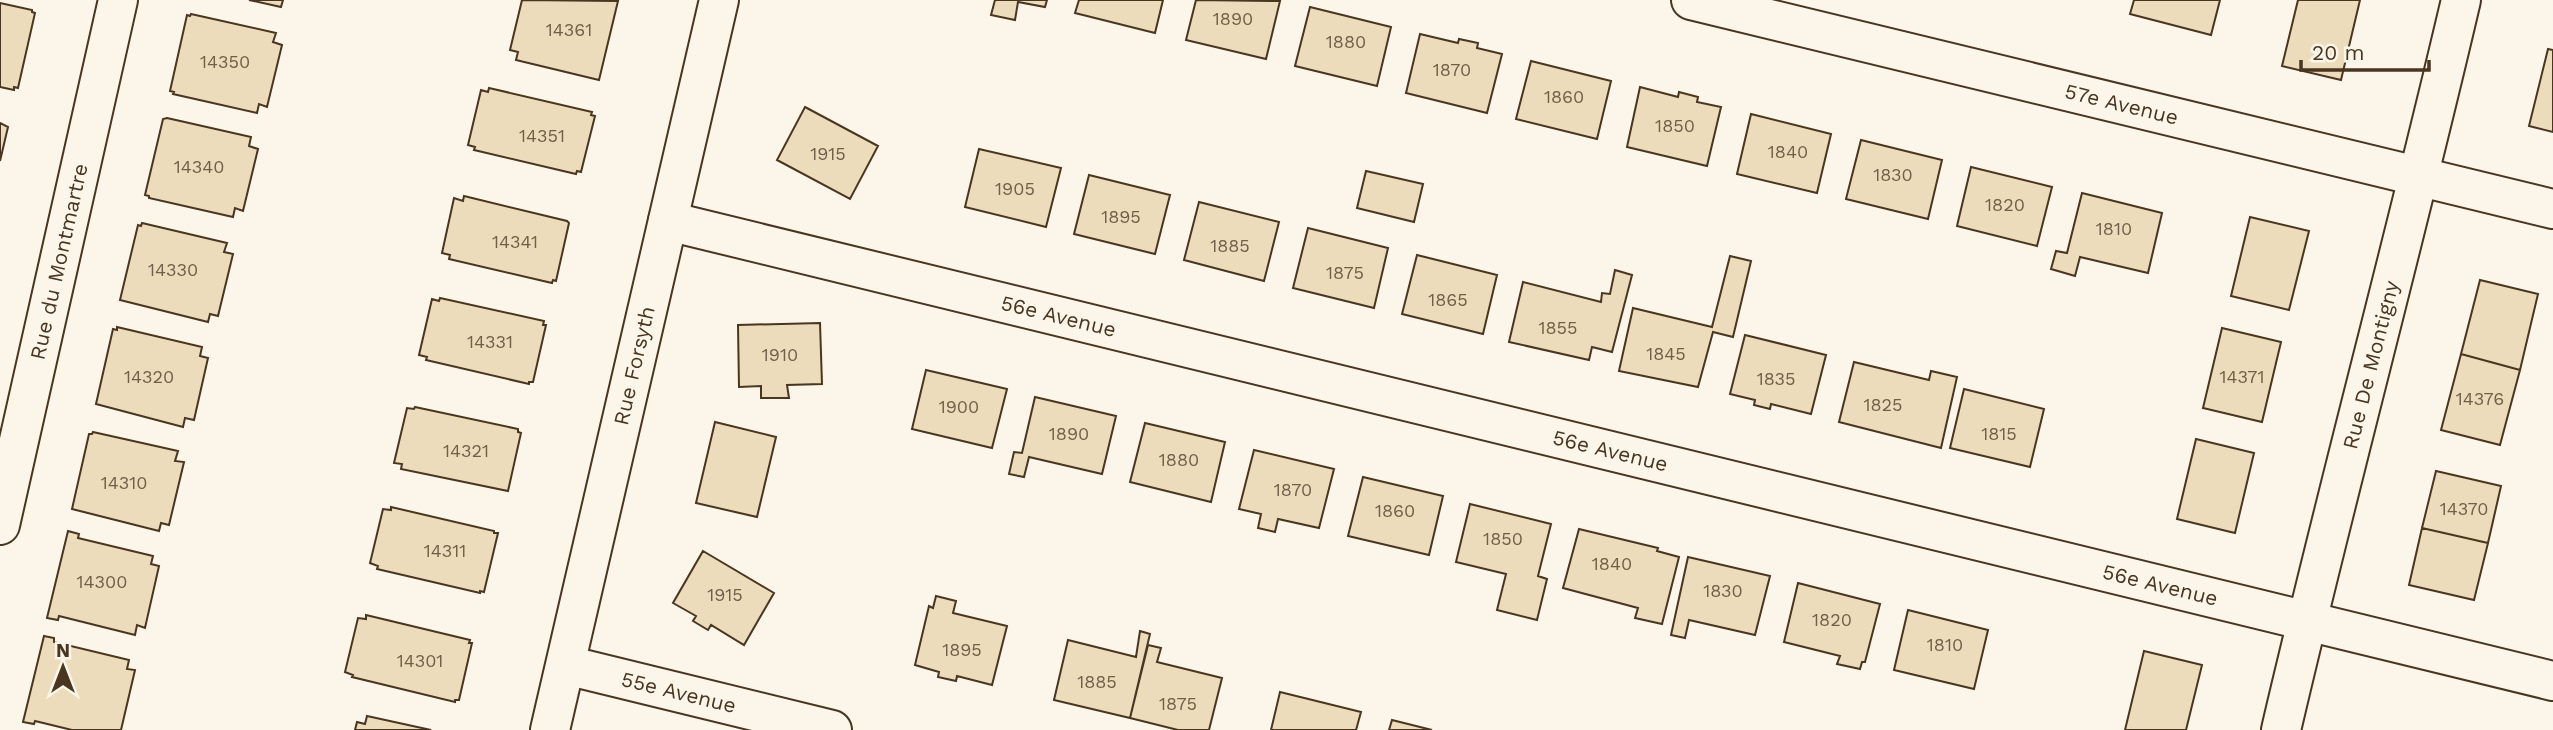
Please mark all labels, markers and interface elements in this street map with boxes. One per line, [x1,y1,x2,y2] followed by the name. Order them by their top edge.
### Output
[1213,8,1253,29] house number: 1890
[546,19,592,40] house number: 14361
[2301,28,2429,72] scale bar
[1326,31,1366,52] house number: 1880
[2312,40,2364,65] text: 20 m
[200,51,250,72] house number: 14350
[1433,59,1471,80] house number: 1870
[2062,78,2181,130] street label: 57e Avenue
[1544,86,1584,107] house number: 1860
[1655,115,1695,136] house number: 1850
[519,125,565,146] house number: 14351
[1768,141,1808,162] house number: 1840
[810,143,846,164] house number: 1915
[174,156,224,177] house number: 14340
[25,161,93,362] street label: Rue du Montmartre
[1873,164,1913,185] house number: 1830
[995,178,1035,199] house number: 1905
[1985,194,2025,215] house number: 1820
[1101,206,1141,227] house number: 1895
[2096,218,2132,239] house number: 1810
[492,231,538,252] house number: 14341
[1210,235,1250,256] house number: 1885
[148,259,198,280] house number: 14330
[1326,262,1364,283] house number: 1875
[2337,278,2404,452] street label: Rue De Montigny
[1428,289,1468,310] house number: 1865
[998,290,1119,342] street label: 56e Avenue
[608,304,660,428] street label: Rue Forsyth
[1538,317,1578,338] house number: 1855
[467,331,513,352] house number: 14331
[1646,343,1686,364] house number: 1845
[762,344,798,365] house number: 1910
[124,366,174,387] house number: 14320
[2220,366,2264,387] house number: 14371
[1757,368,1795,389] house number: 1835
[2456,388,2504,409] house number: 14376
[1863,394,1903,415] house number: 1825
[939,396,979,417] house number: 1900
[1049,423,1089,444] house number: 1890
[1981,423,2017,444] house number: 1815
[1550,424,1671,477] street label: 56e Avenue
[443,440,489,461] house number: 14321
[1159,449,1199,470] house number: 1880
[101,472,147,493] house number: 14310
[1274,479,1312,500] house number: 1870
[2440,498,2488,519] house number: 14370
[1375,500,1415,521] house number: 1860
[1483,528,1523,549] house number: 1850
[424,540,466,561] house number: 14311
[1592,553,1632,574] house number: 1840
[2100,559,2221,611] street label: 56e Avenue
[77,571,127,592] house number: 14300
[1703,580,1743,601] house number: 1830
[707,584,743,605] house number: 1915
[1812,609,1852,630] house number: 1820
[28,632,98,702] north arrow
[1927,634,1963,655] house number: 1810
[56,639,70,662] text: N
[942,639,982,660] house number: 1895
[397,650,443,671] house number: 14301
[619,666,739,718] street label: 55e Avenue
[1077,671,1117,692] house number: 1885
[1159,693,1197,714] house number: 1875

